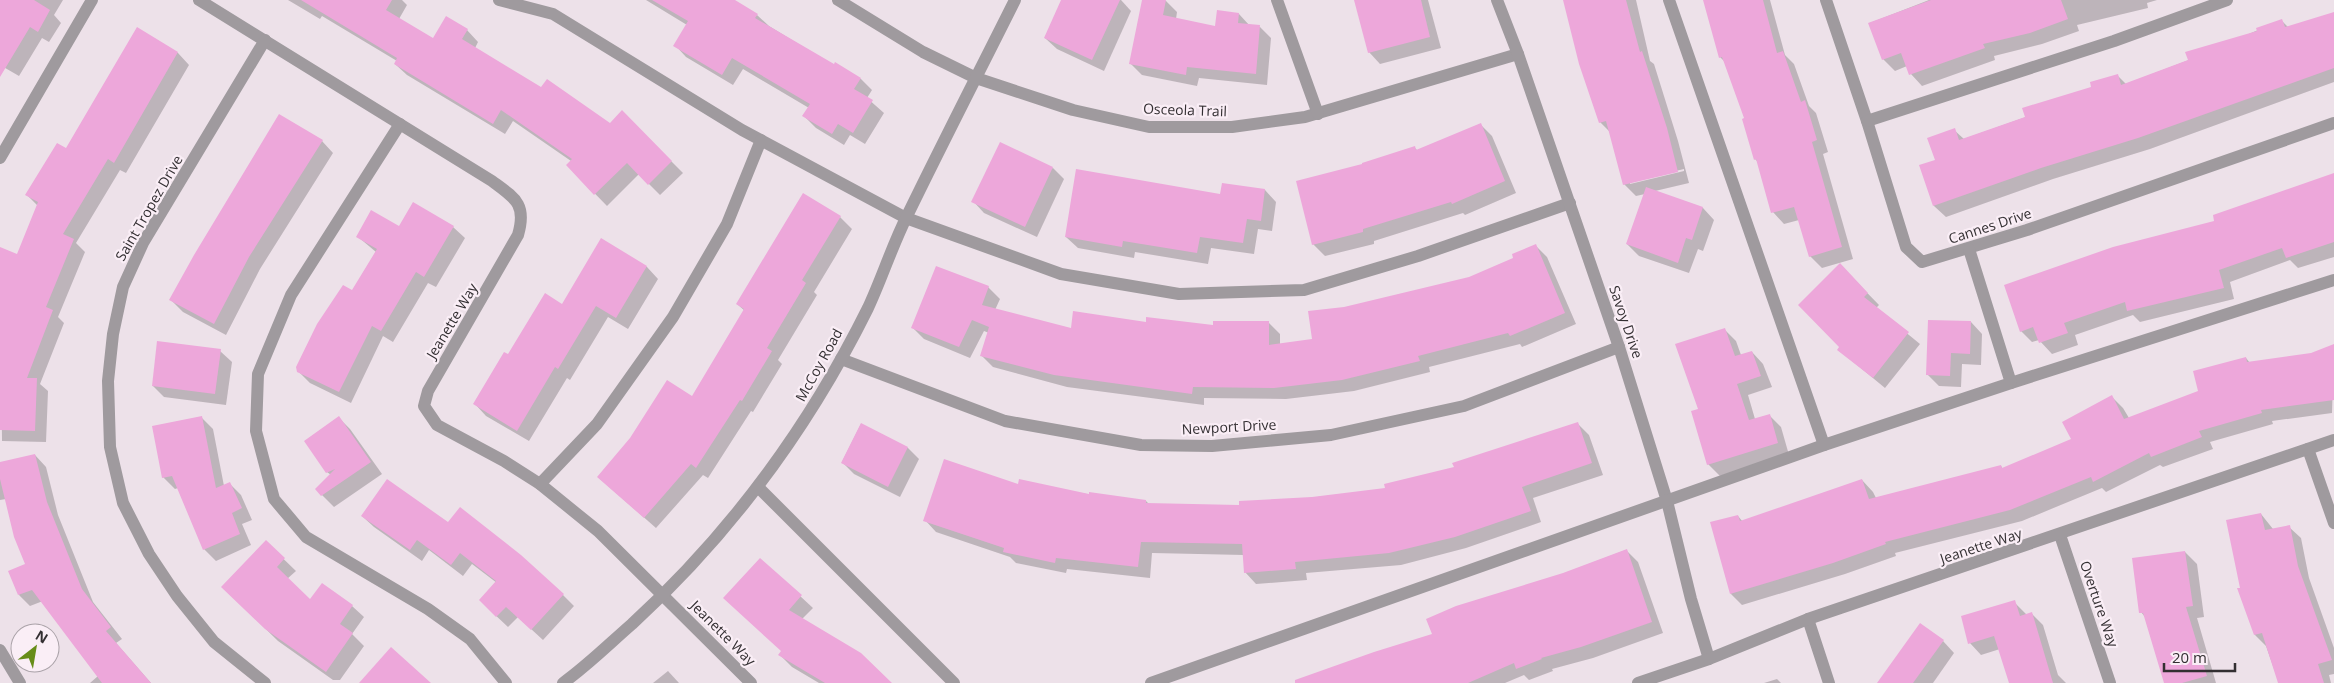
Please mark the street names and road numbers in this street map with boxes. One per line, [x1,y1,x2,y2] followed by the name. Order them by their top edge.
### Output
[1143,99,1227,120] street label: Osceola Trail
[111,151,187,264] street label: Saint Tropez Drive
[1946,203,2034,248] street label: Cannes Drive
[420,279,482,364] street label: Jeanette Way
[1605,283,1648,361] street label: Savoy Drive
[791,325,846,405] street label: McCoy Road
[1181,415,1277,438] street label: Newport Drive
[1936,523,2025,568] street label: Jeanette Way
[2076,558,2123,650] street label: Overture Way
[685,594,761,670] street label: Jeanette Way

